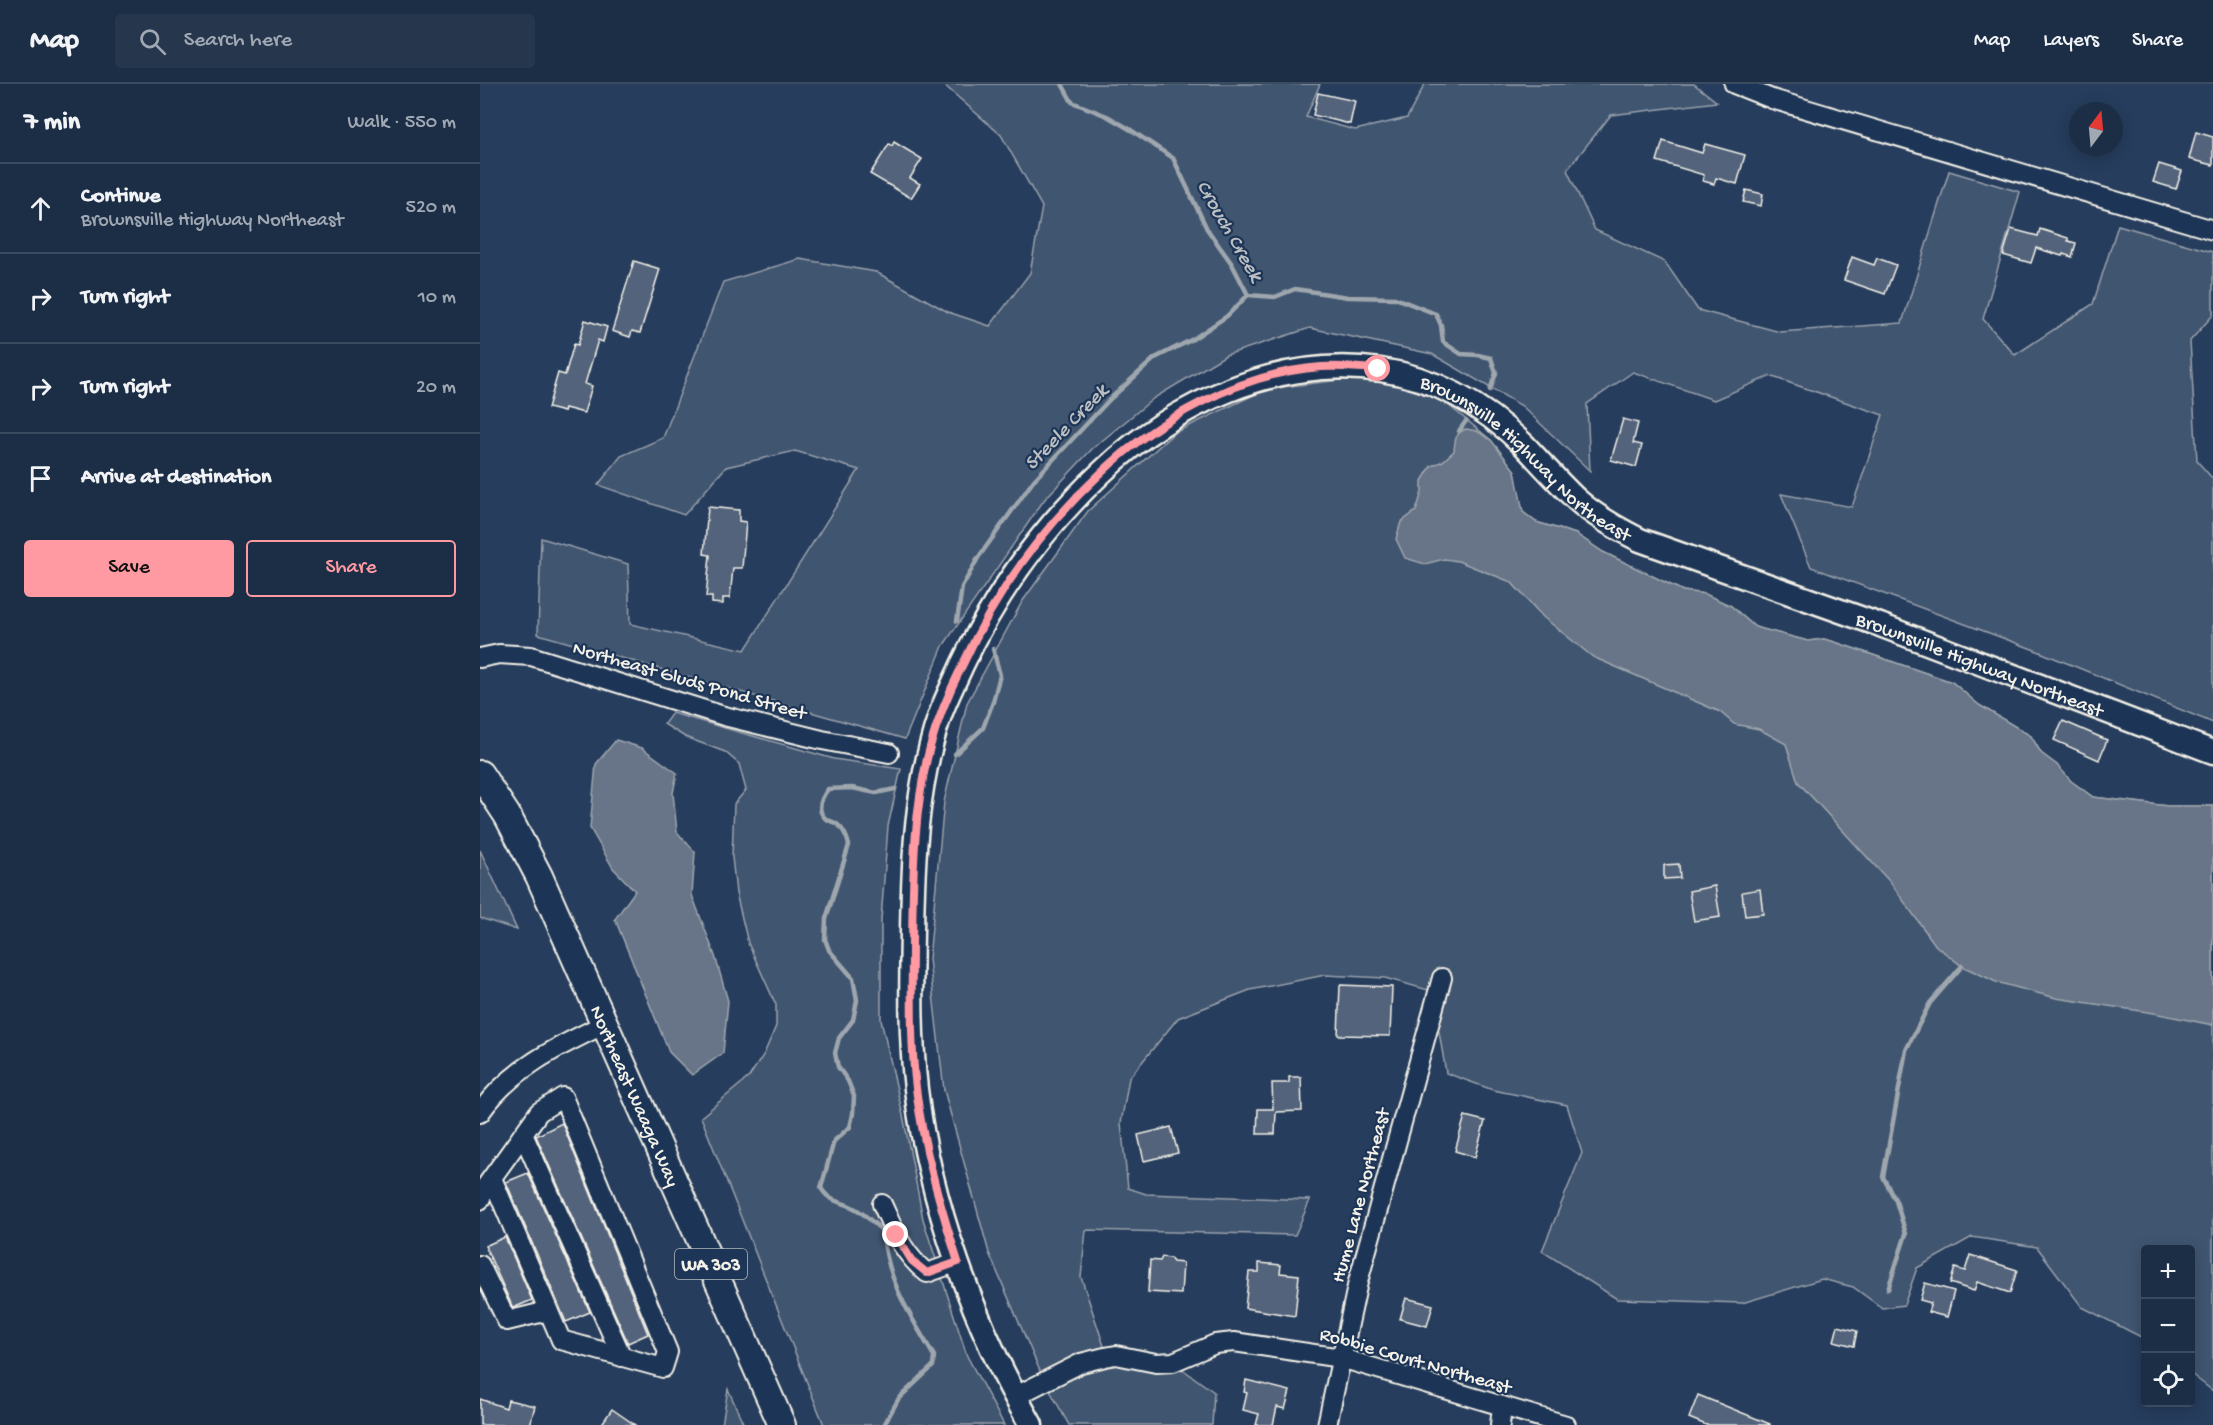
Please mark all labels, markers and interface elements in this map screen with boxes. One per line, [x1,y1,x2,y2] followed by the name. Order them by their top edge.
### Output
[115,14,535,68] search box
[30,25,79,58] text: Map
[136,25,169,58] icon: search
[184,28,292,54] text: Search here
[1974,29,2010,54] text: Map
[2043,29,2099,54] text: Layers
[2132,29,2183,54] text: Share
[2069,102,2123,156] north arrow
[24,108,80,139] text: 7 min
[347,112,456,135] text: Walk · 550 m
[1189,177,1268,289] water label: Crouch Creek
[81,184,161,210] text: Continue
[24,192,57,225] icon: ahead
[405,197,456,220] text: 520 m
[81,210,344,233] text: Brownsville Highway Northeast
[24,282,57,315] icon: right
[81,285,169,311] text: Turn right
[418,287,456,310] text: 10 m
[1364,355,1390,381] route start
[24,372,57,405] icon: right
[1415,372,1636,549] street label: Brownsville Highway Northeast
[81,375,169,401] text: Turn right
[416,377,456,400] text: 20 m
[1020,378,1117,477] water label: Steele Creek
[24,462,57,495] icon: arrive
[81,465,271,491] text: Arrive at destination
[24,540,234,597] button: Save
[246,540,456,597] button: Share
[1851,609,2107,725] street label: Brownsville Highway Northeast
[570,638,810,727] street label: Northeast Gluds Pond Street
[583,1003,683,1191] street label: Northeast Waaga Way
[1328,1105,1397,1286] street label: Hume Lane Northeast
[882,1221,908,1247] route end
[2141,1245,2195,1407] map controls
[2141,1245,2195,1299] button: +
[675,1249,747,1279] road number: WA 303
[2141,1299,2195,1353] button: −
[1317,1324,1515,1401] street label: Robbie Court Northeast
[2141,1353,2195,1407] button: locate

